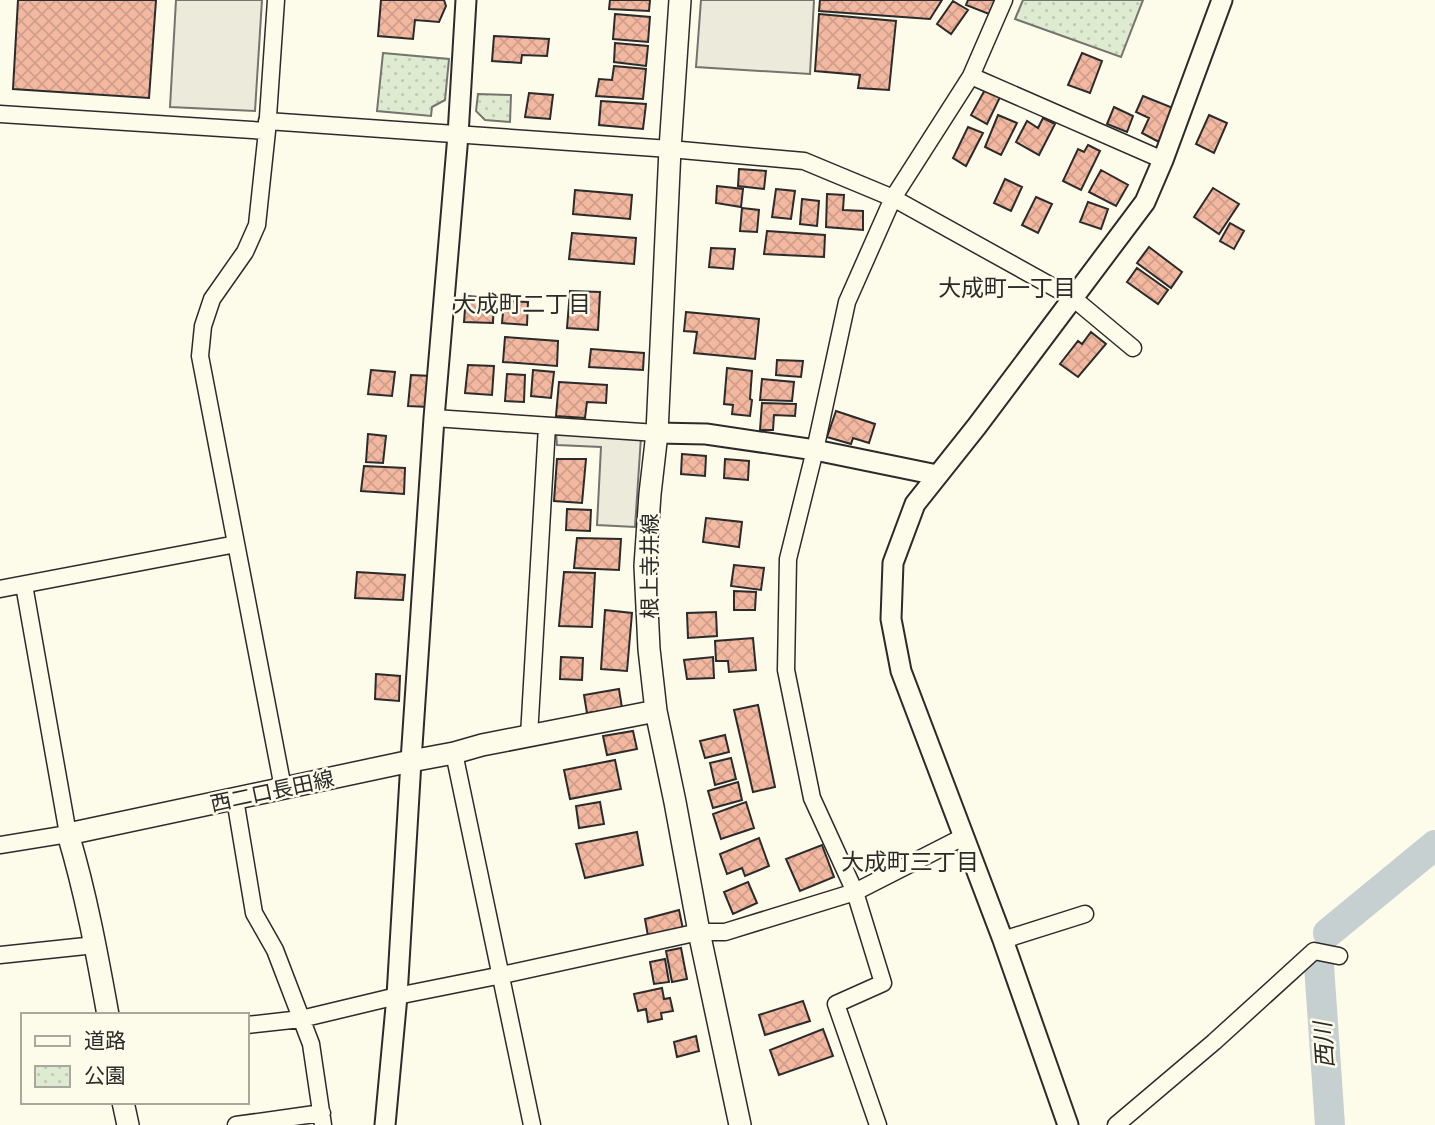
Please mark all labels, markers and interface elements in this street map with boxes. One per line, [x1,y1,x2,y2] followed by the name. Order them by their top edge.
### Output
[938,272,1076,304] district label: 大成町一丁目
[453,288,591,320] district label: 大成町二丁目
[635,514,664,619] street label: 根上寺井線
[207,764,337,818] street label: 西二口長田線
[841,846,979,878] district label: 大成町三丁目
[21,1013,248,1104] legend
[1306,1018,1342,1069] water label: 西川
[84,1026,126,1055] text: 道路
[84,1061,126,1090] text: 公園

